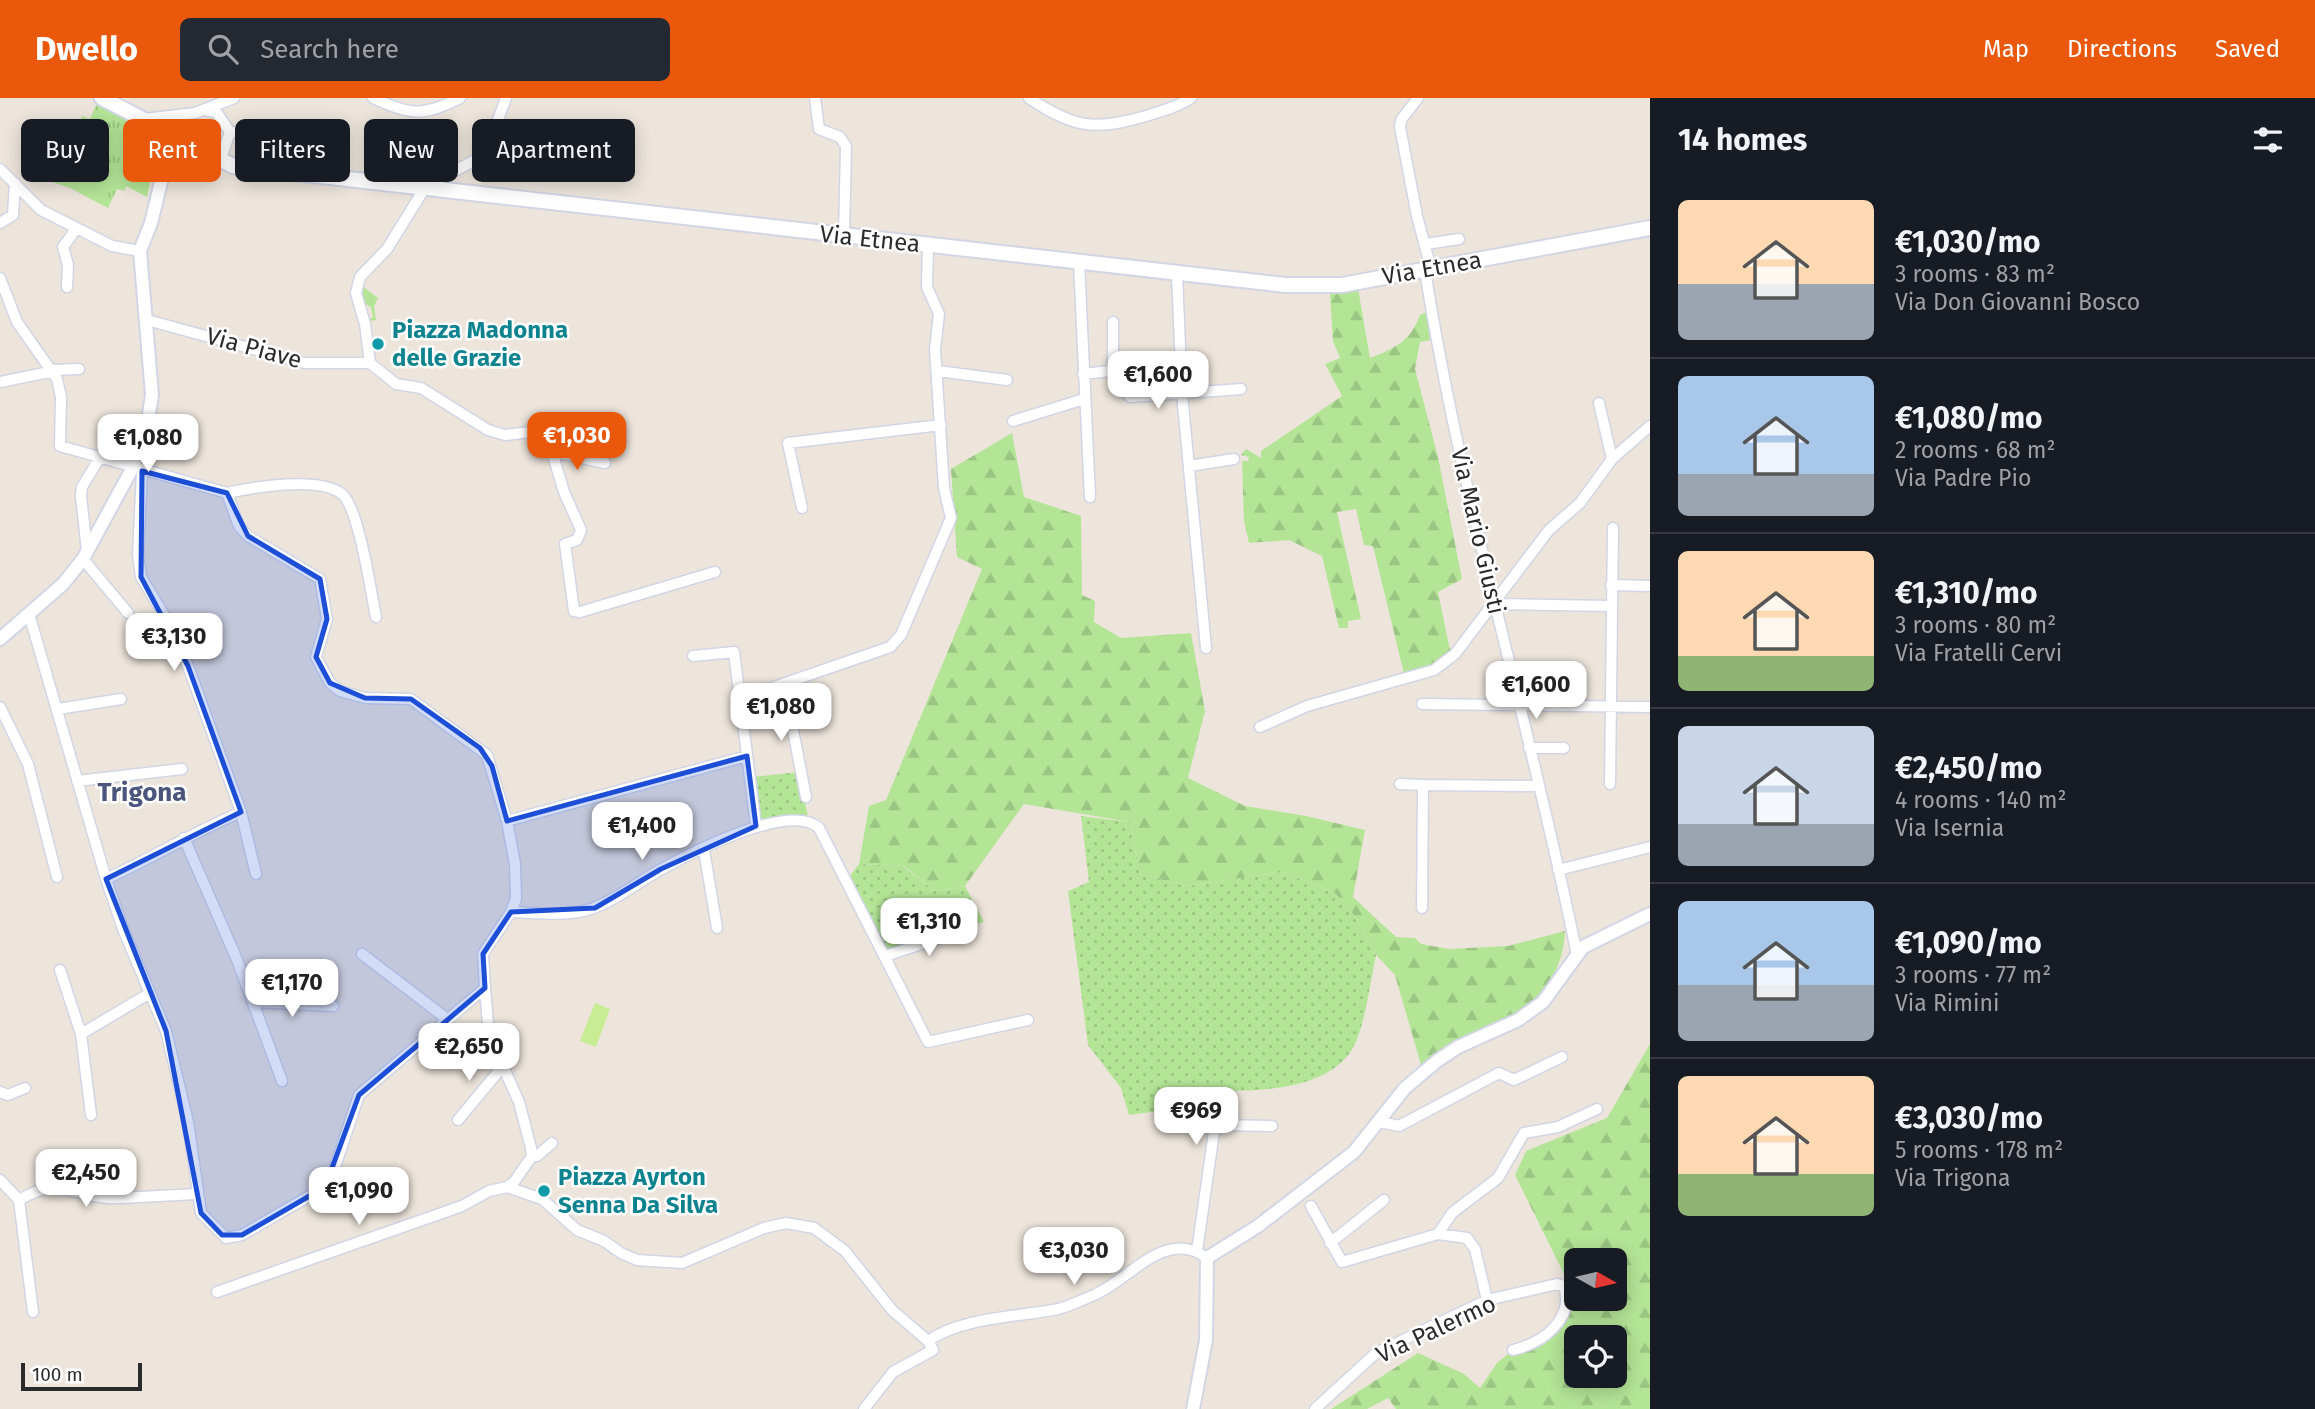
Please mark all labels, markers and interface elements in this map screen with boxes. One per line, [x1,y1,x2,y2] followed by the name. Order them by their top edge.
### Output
[180,18,670,81] search box
[35,29,138,69] text: Dwello
[204,30,242,68] icon: search
[260,34,399,65] text: Search here
[1983,35,2029,63] text: Map
[2067,35,2177,63] text: Directions
[2215,35,2280,63] text: Saved
[21,119,109,182] chip: Buy
[123,119,221,182] chip: Rent
[235,119,350,182] chip: Filters
[364,119,458,182] chip: New
[472,119,635,182] chip: Apartment
[2249,121,2287,159] icon: filters
[1678,122,1807,158] text: 14 homes
[818,220,922,258] street label: Via Etnea
[1895,224,2041,260] text: €1,030/mo
[1734,228,1818,312] icon: home
[1380,245,1484,291] street label: Via Etnea
[1895,260,2055,288] text: 3 rooms · 83 m²
[1895,288,2140,316] text: Via Don Giovanni Bosco
[392,316,568,372] place label: Piazza Madonna delle Grazie
[203,322,305,374] street label: Via Piave
[370,336,386,352] marker: Piazza Madonna delle Grazie
[1101,352,1215,411] pin: €1,600
[1124,360,1192,388] text: €1,600
[1895,400,2043,436] text: €1,080/mo
[1734,404,1818,488] icon: home
[520,412,634,472] pin: €1,030
[91,414,205,474] pin: €1,080
[543,421,611,449] text: €1,030
[113,423,183,451] text: €1,080
[1895,436,2056,464] text: 2 rooms · 68 m²
[1445,445,1511,617] street label: Via Mario Giusti
[1895,464,2031,492] text: Via Padre Pio
[1895,575,2037,611] text: €1,310/mo
[1734,579,1818,663] icon: home
[1895,611,2056,639] text: 3 rooms · 80 m²
[117,614,231,673] pin: €3,130
[142,622,206,650] text: €3,130
[1895,639,2062,667] text: Via Fratelli Cervi
[1479,662,1593,721] pin: €1,600
[1502,670,1570,698] text: €1,600
[724,684,838,743] pin: €1,080
[746,692,816,720] text: €1,080
[1895,750,2042,786] text: €2,450/mo
[1734,754,1818,838] icon: home
[97,777,187,808] district label: Trigona
[1895,786,2066,814] text: 4 rooms · 140 m²
[585,802,699,862] pin: €1,400
[608,811,676,839] text: €1,400
[1895,814,2004,842] text: Via Isernia
[872,898,986,958] pin: €1,310
[896,907,962,935] text: €1,310
[1895,925,2042,961] text: €1,090/mo
[1734,929,1818,1013] icon: home
[235,960,349,1019] pin: €1,170
[1895,961,2051,989] text: 3 rooms · 77 m²
[261,968,323,996] text: €1,170
[1895,989,1999,1017] text: Via Rimini
[412,1024,526,1083] pin: €2,650
[434,1032,504,1060] text: €2,650
[1155,1088,1237,1147] pin: €969
[1170,1096,1222,1124] text: €969
[1895,1100,2043,1136] text: €3,030/mo
[1734,1104,1818,1188] icon: home
[1895,1136,2063,1164] text: 5 rooms · 178 m²
[29,1150,143,1209] pin: €2,450
[52,1158,120,1186] text: €2,450
[558,1163,718,1219] place label: Piazza Ayrton Senna Da Silva
[1895,1164,2010,1192] text: Via Trigona
[302,1168,416,1227] pin: €1,090
[325,1176,393,1204] text: €1,090
[536,1183,552,1199] marker: Piazza Ayrton Senna Da Silva
[1017,1228,1131,1287] pin: €3,030
[1039,1236,1109,1264] text: €3,030
[1564,1248,1628,1311] north arrow
[1564,1248,1627,1388] map controls
[1372,1289,1500,1369] street label: Via Palermo
[1564,1325,1627,1388] button: locate
[21,1360,142,1392] scale bar
[32,1363,83,1386] text: 100 m

